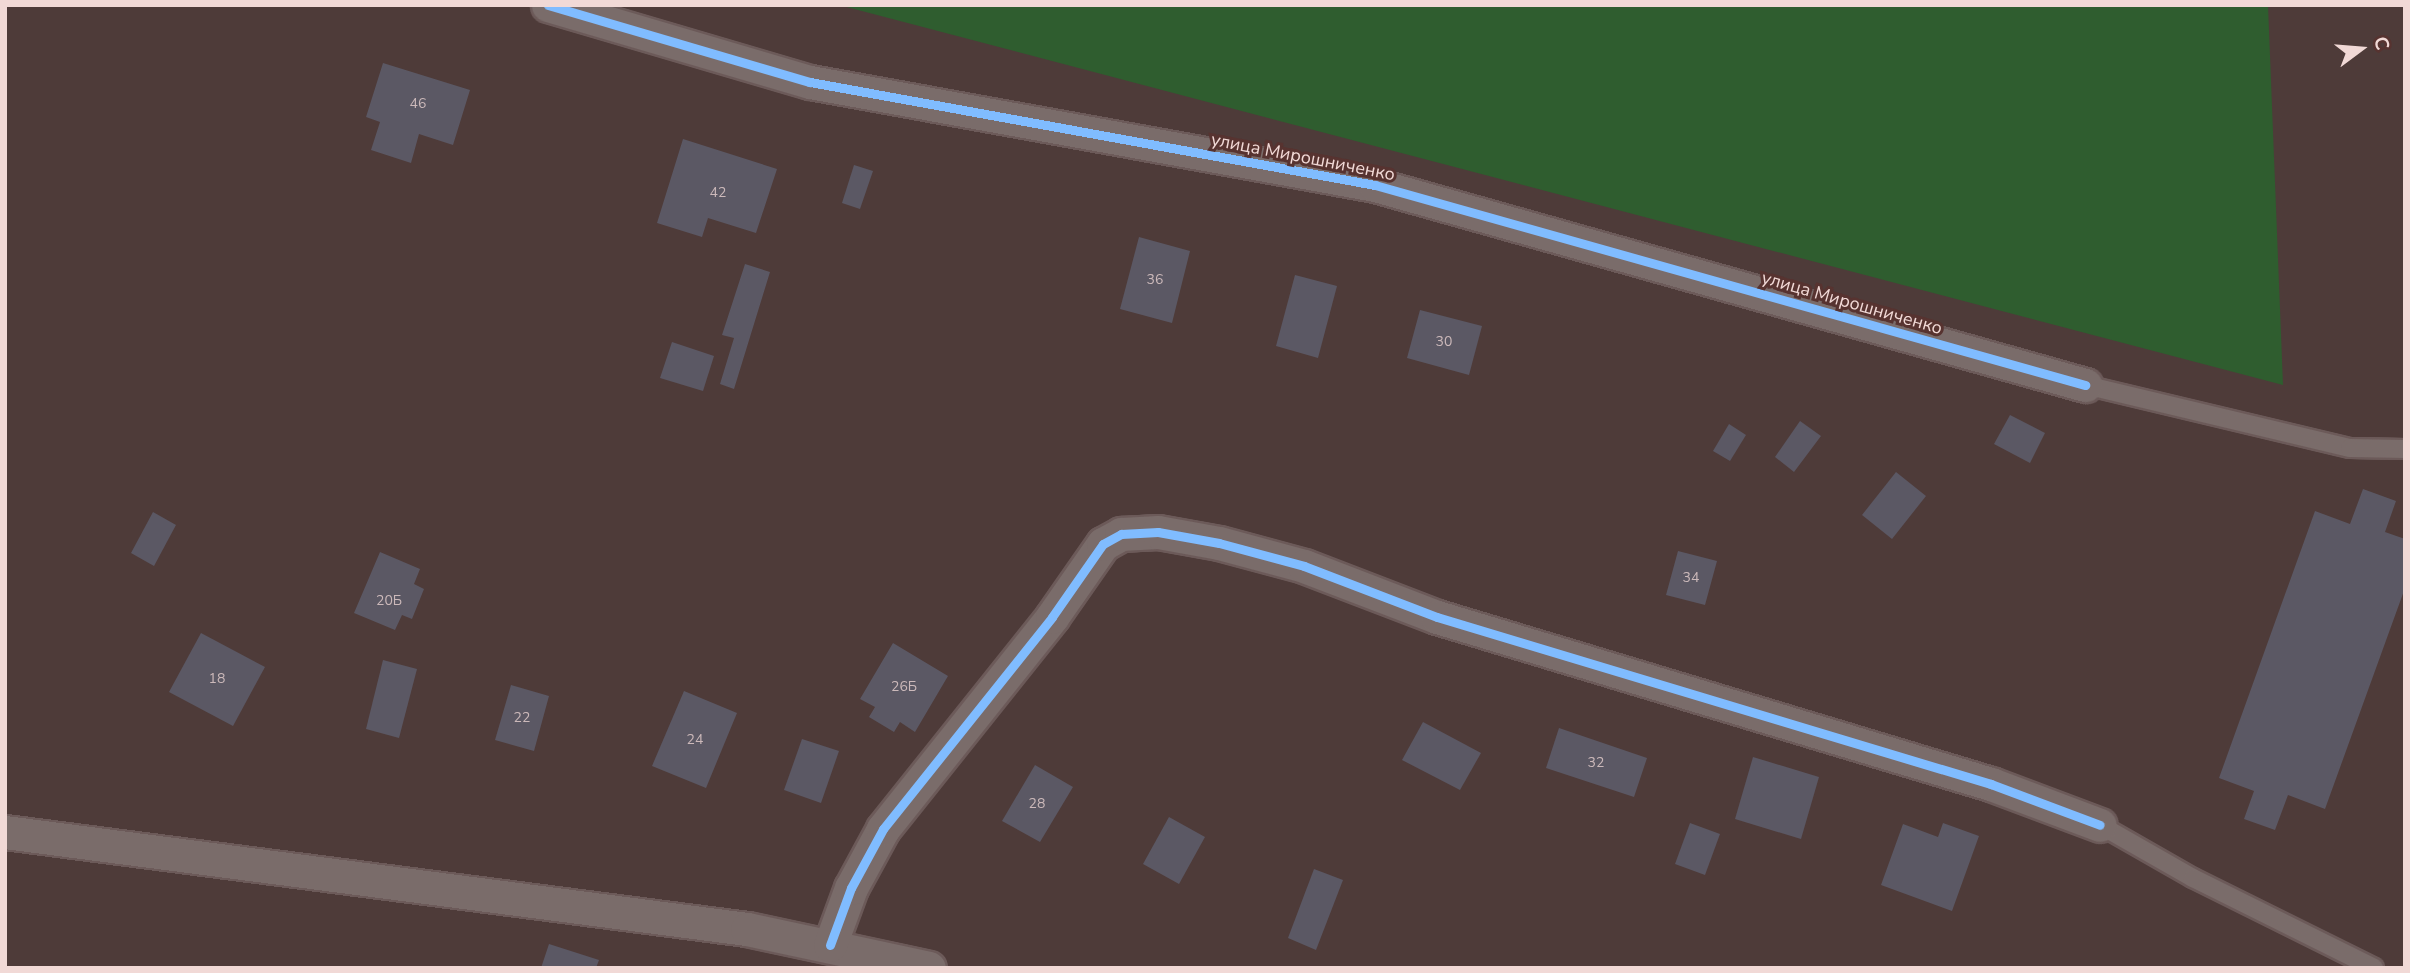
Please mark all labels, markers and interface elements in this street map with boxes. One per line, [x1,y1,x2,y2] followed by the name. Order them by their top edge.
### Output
[2326,14,2396,84] north arrow
[2367,33,2395,53] text: С
[410,96,426,112] house number: 46
[1209,129,1397,185] street label: улица Мирошниченко
[710,185,726,201] house number: 42
[1759,267,1945,339] street label: улица Мирошниченко
[1147,272,1163,288] house number: 36
[1436,334,1452,350] house number: 30
[1683,570,1699,586] house number: 34
[376,593,402,609] house number: 20Б
[209,671,225,687] house number: 18
[891,679,917,695] house number: 26Б
[514,710,530,726] house number: 22
[687,732,703,748] house number: 24
[1588,755,1604,771] house number: 32
[1029,796,1045,812] house number: 28

